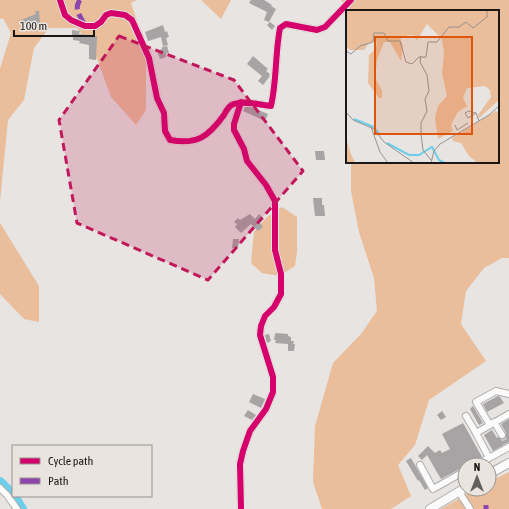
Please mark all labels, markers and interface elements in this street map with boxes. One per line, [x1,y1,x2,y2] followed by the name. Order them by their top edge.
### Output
[346,10,499,163] inset map
[14,12,94,38] scale bar
[20,19,47,33] text: 100 m
[12,445,152,497] legend
[48,454,93,468] text: Cycle path
[457,457,497,497] north arrow
[474,461,480,473] text: N
[48,474,69,488] text: Path

